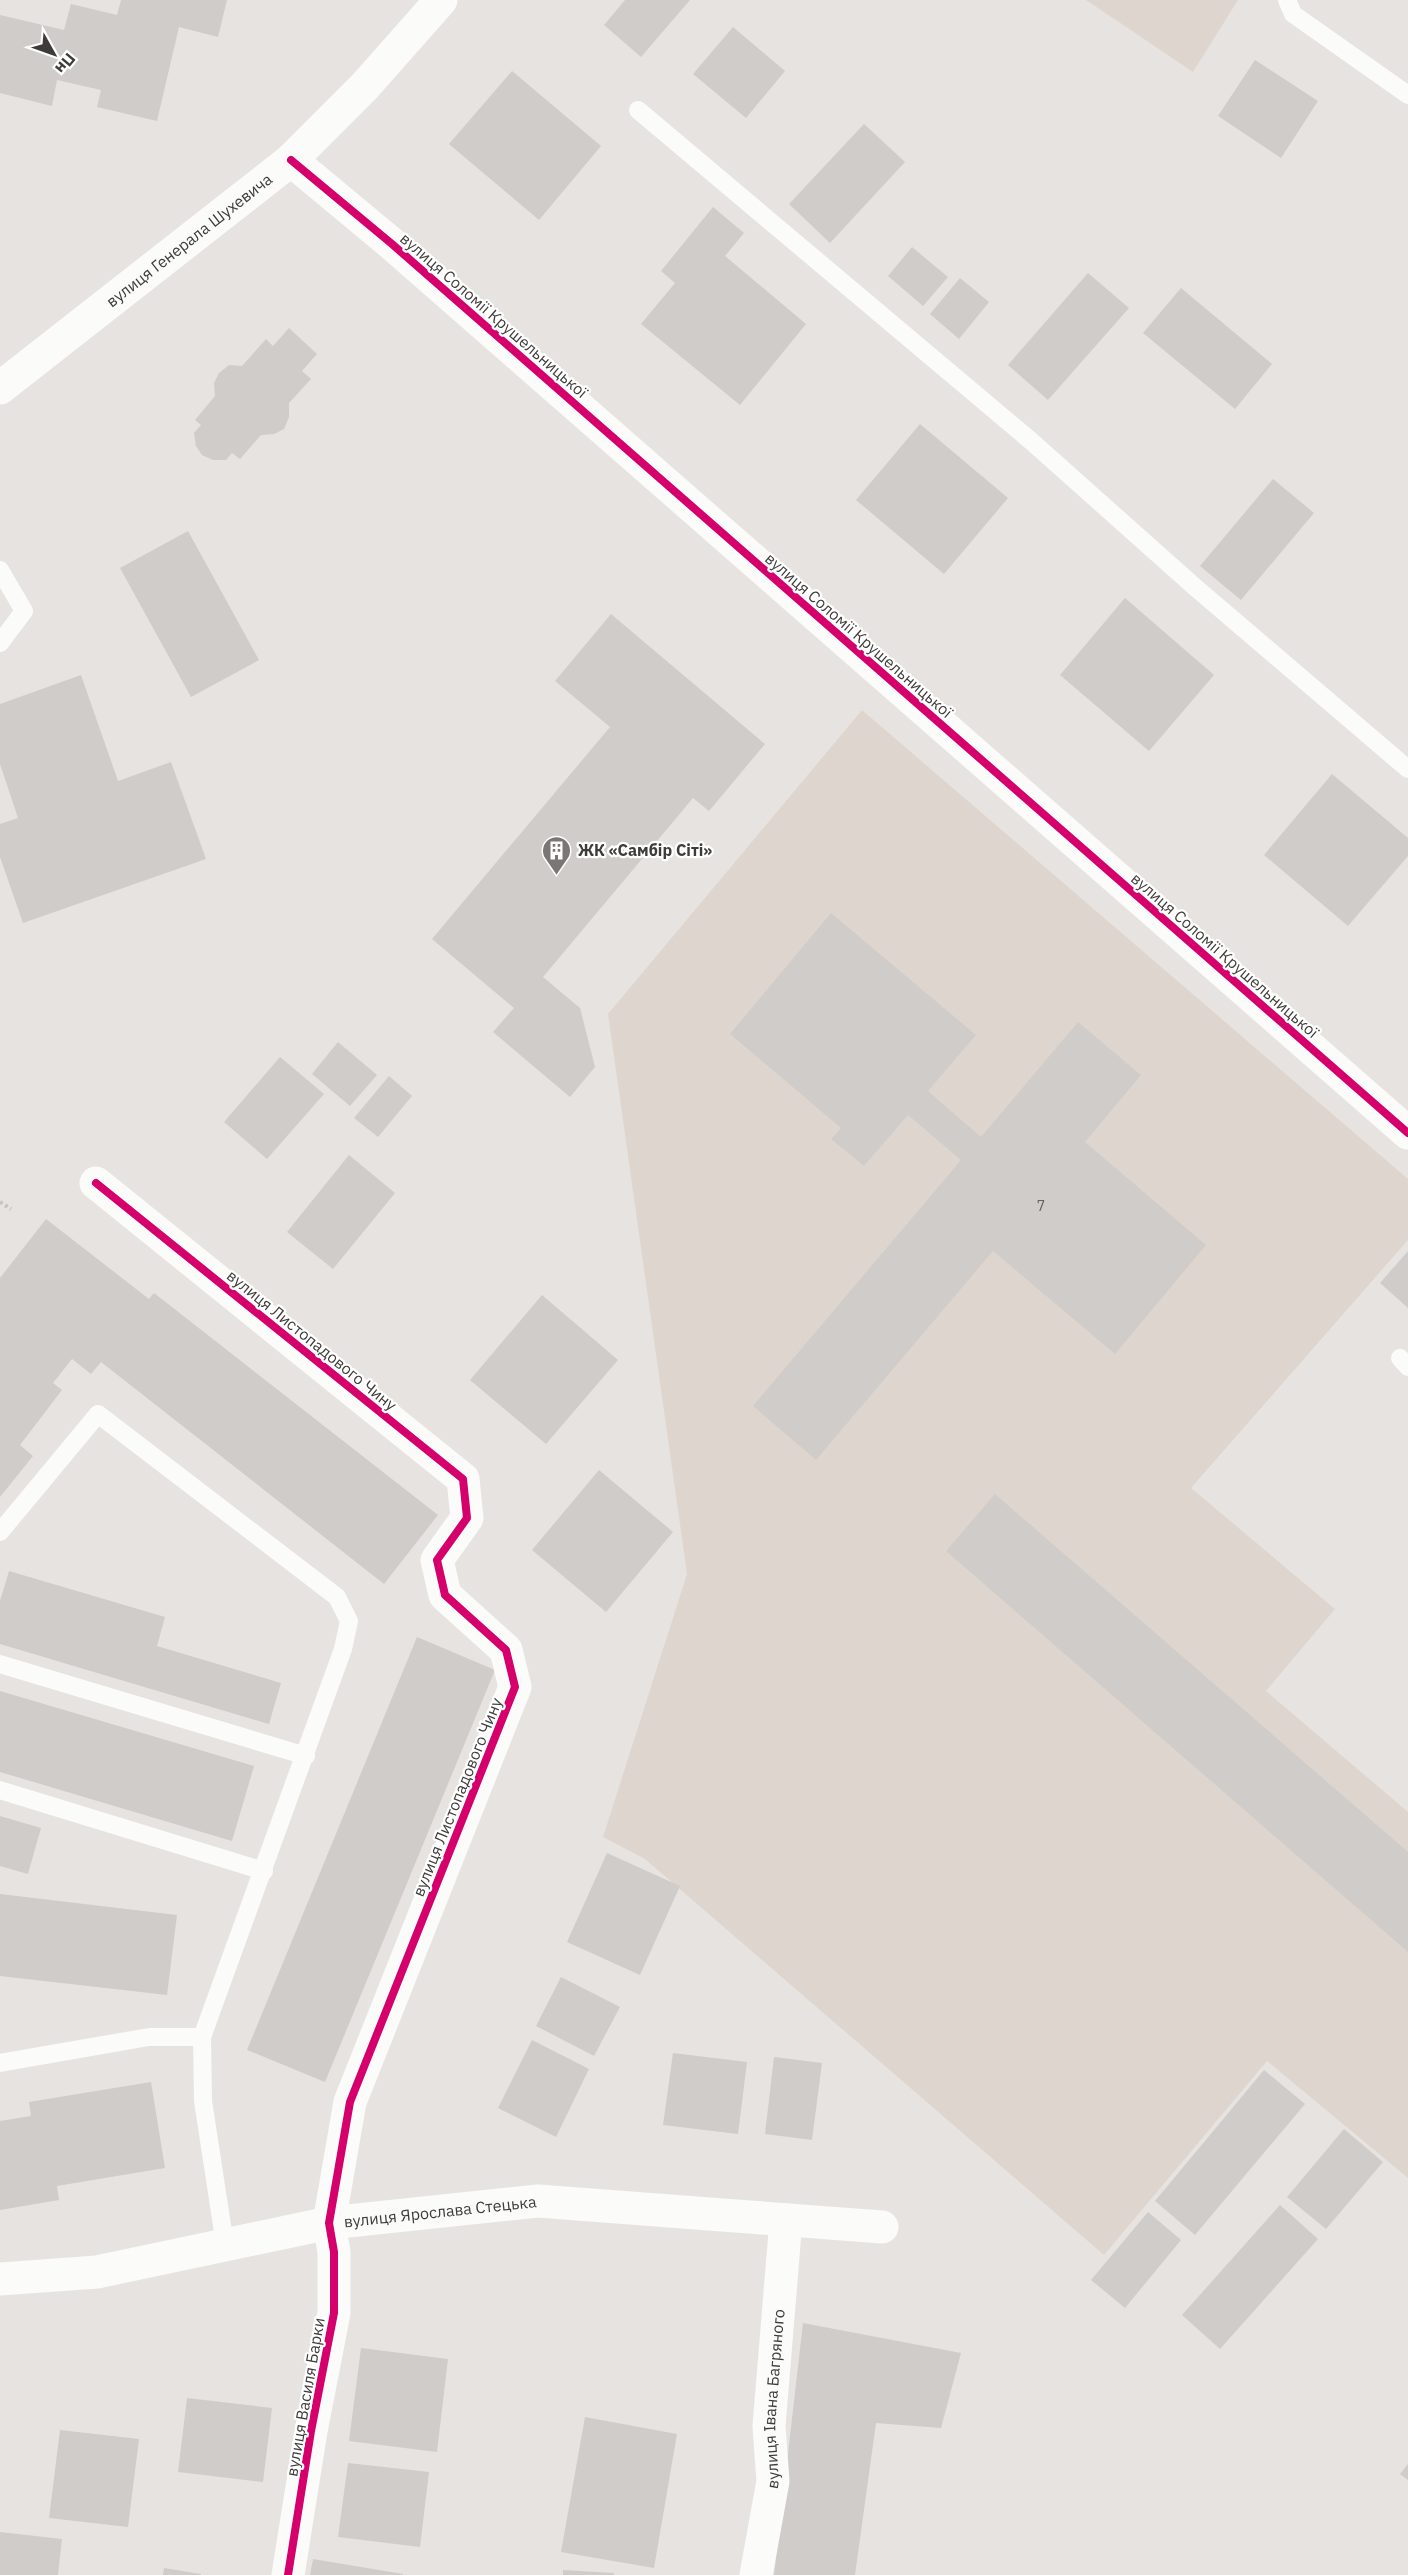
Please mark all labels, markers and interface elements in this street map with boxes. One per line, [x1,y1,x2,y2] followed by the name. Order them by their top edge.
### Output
[24,24,84,84] north arrow
[51,49,80,78] text: Пн
[102,169,276,311] street label: вулиця Генерала Шухевича
[396,228,593,403] street label: вулиця Соломії Крушельницької
[761,548,958,723] street label: вулиця Соломії Крушельницької
[541,834,573,876] building icon: ЖК «Самбір Сіті»
[578,840,712,860] place label: ЖК «Самбір Сіті»
[1127,868,1324,1043] street label: вулиця Соломії Крушельницької
[1037,1197,1045,1215] house number: 7
[223,1265,401,1415] street label: вулиця Листопадового Чину
[408,1695,506,1899] street label: вулиця Листопадового Чину
[343,2191,538,2231] street label: вулиця Ярослава Стецька
[759,2308,789,2490] street label: вулиця Івана Багряного
[281,2316,329,2478] street label: вулиця Василя Барки

